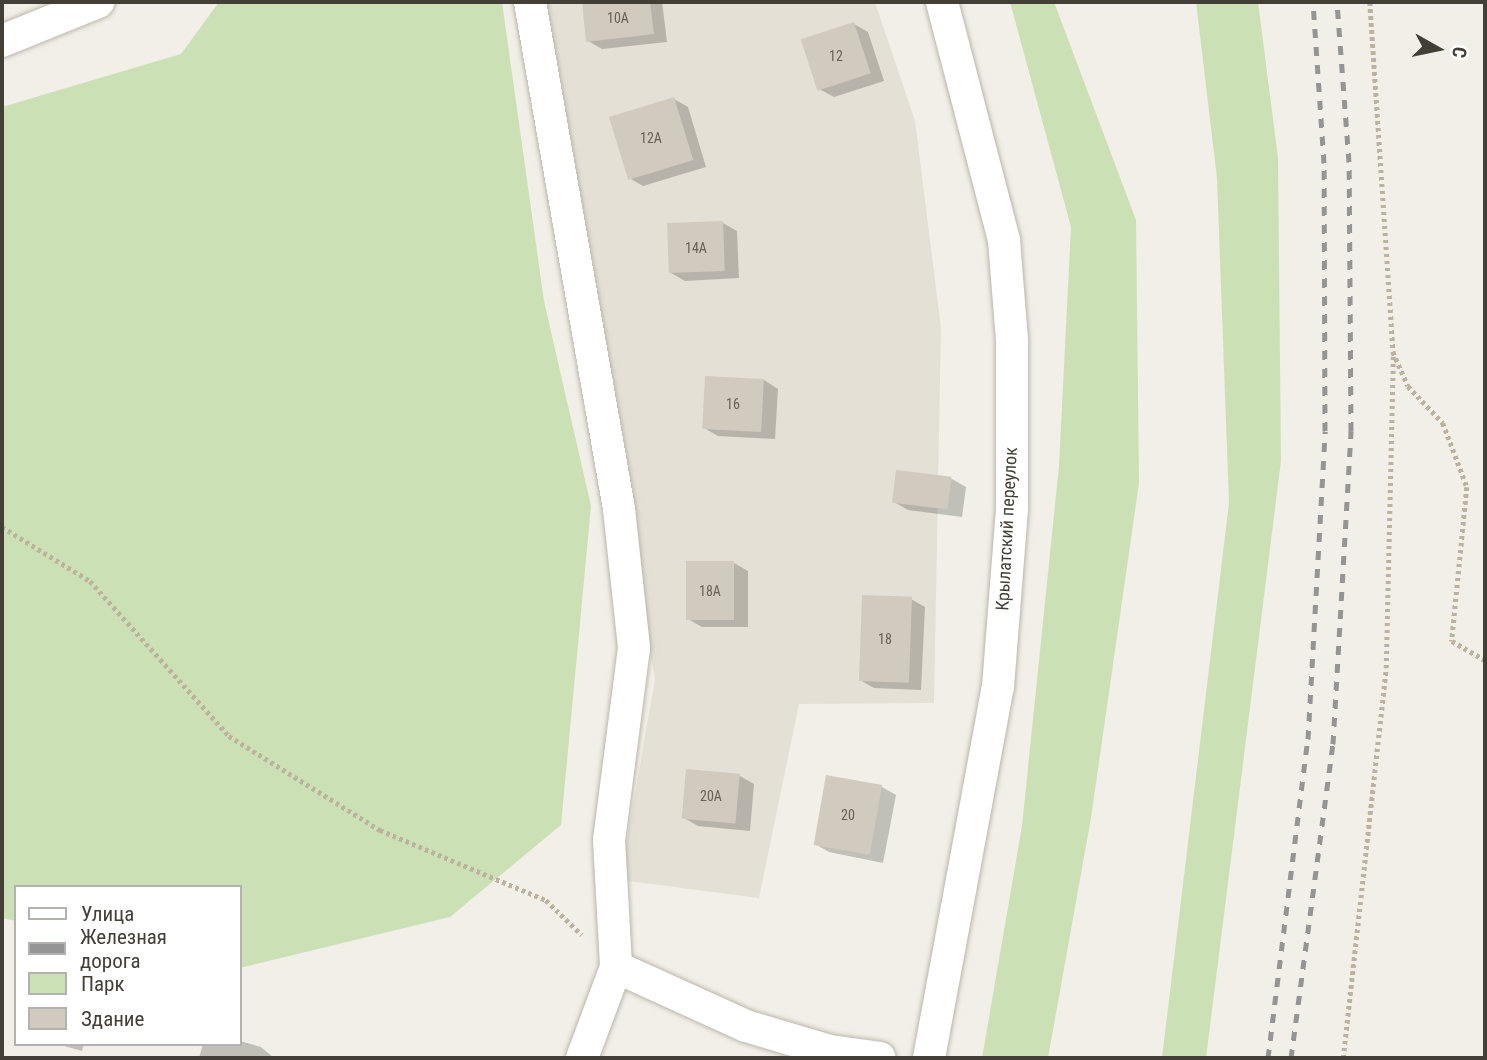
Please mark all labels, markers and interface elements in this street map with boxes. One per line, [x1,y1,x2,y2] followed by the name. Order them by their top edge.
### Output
[607,10,629,26] house number: 10А
[1403,14,1473,84] north arrow
[1447,45,1471,60] text: С
[829,48,843,64] house number: 12
[640,130,662,146] house number: 12А
[685,240,707,256] house number: 14А
[726,396,740,412] house number: 16
[992,447,1022,611] street label: Крылатский переулок
[699,583,721,599] house number: 18А
[878,631,892,647] house number: 18
[700,788,722,804] house number: 20А
[841,807,855,823] house number: 20
[14,885,242,1046] legend
[81,902,134,926] text: Улица
[80,925,167,973] text: Железная дорога
[81,972,125,996] text: Парк
[81,1007,144,1031] text: Здание

